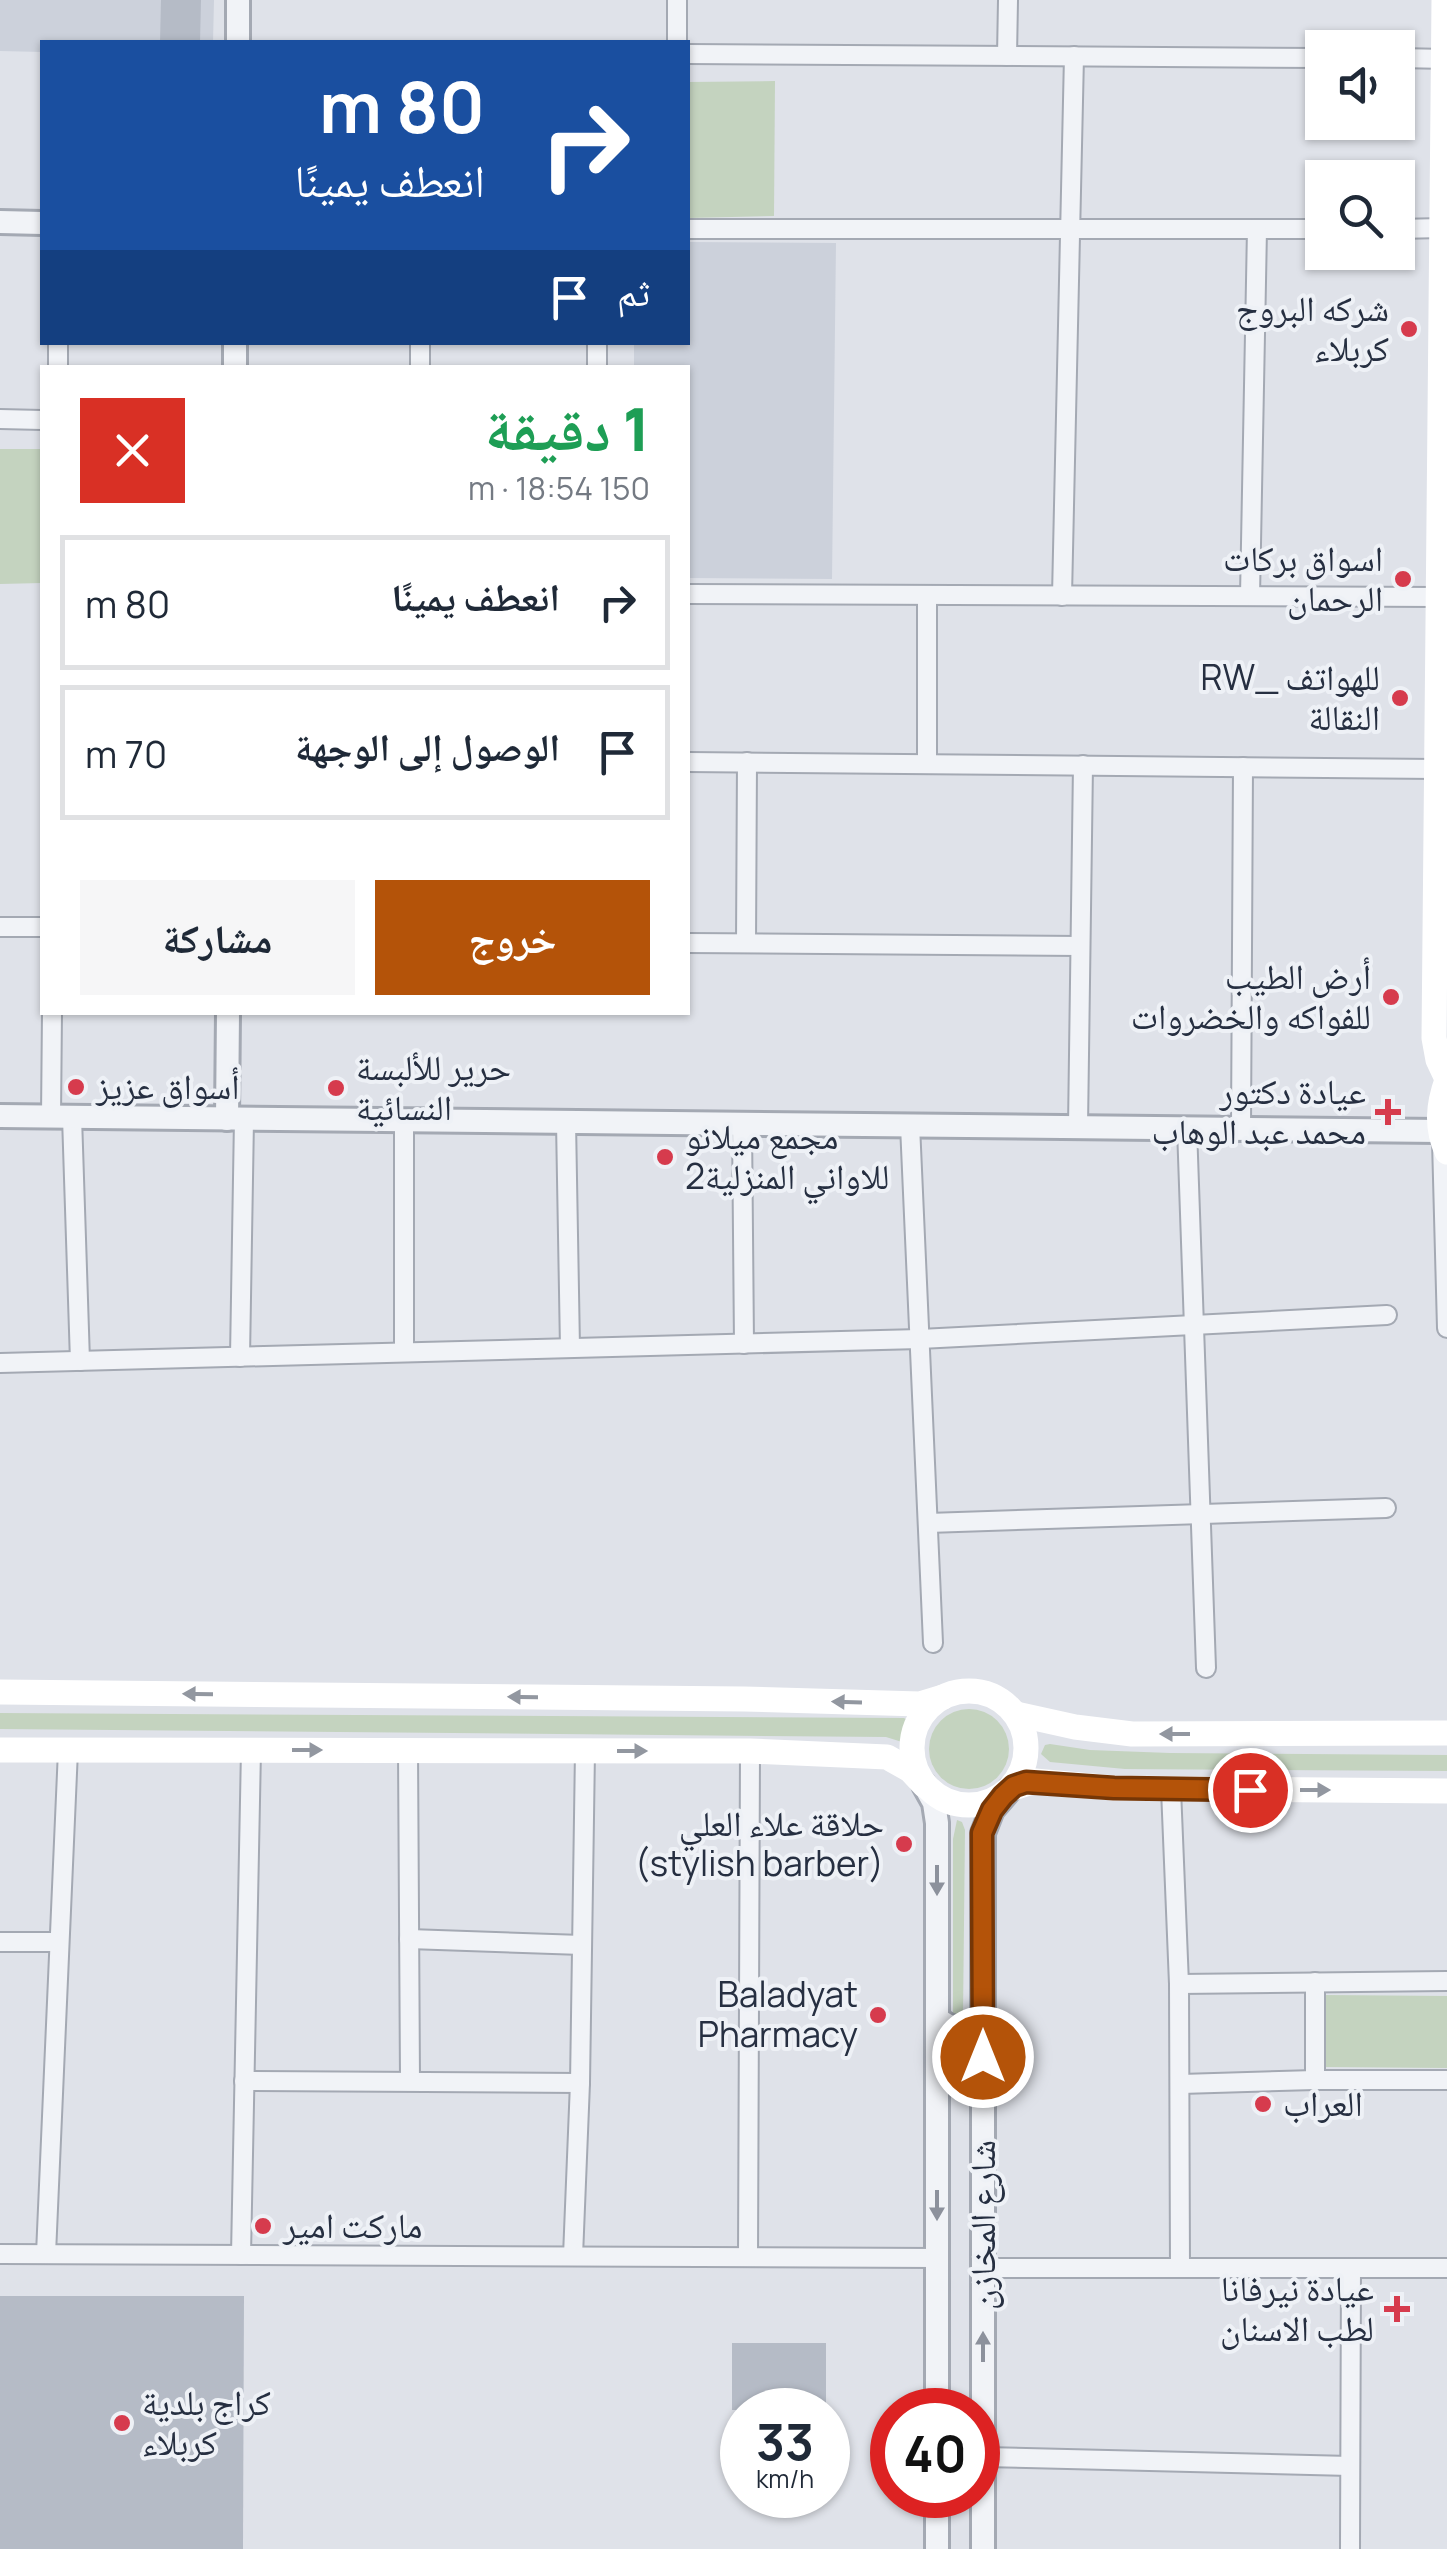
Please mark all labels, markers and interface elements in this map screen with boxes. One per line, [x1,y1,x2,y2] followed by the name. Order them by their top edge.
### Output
[1305,30,1415,270] map controls
[1305,30,1415,140] button: sound
[319,58,485,154] text: 80 m
[520,80,650,210] icon: right
[294,149,485,211] text: انعطف يمينًا
[1305,160,1415,270] button: search
[617,265,650,317] text: ثم
[542,270,597,325] icon: arrive
[1236,284,1389,372] place label: شركه البروج كربلاء
[1398,318,1420,340] marker: شركه البروج كربلاء
[485,387,650,469] text: 1 دقيقة
[80,398,185,503] button: close
[468,466,650,510] text: 150 m · 18:54
[1223,534,1383,622] place label: اسواق بركات الرحمان
[1392,568,1414,590] marker: اسواق بركات الرحمان
[391,570,560,622] text: انعطف يمينًا
[590,575,645,630] icon: right
[85,577,170,629] text: 80 m
[1200,653,1380,741] place label: RW_ للهواتف النقالة
[1389,687,1411,709] marker: RW_ للهواتف النقالة
[295,720,560,772] text: الوصول إلى الوجهة
[590,725,645,780] icon: arrive
[85,727,167,779] text: 70 m
[80,880,355,995] button: مشاركة
[375,880,650,995] button: خروج
[1131,952,1371,1040] place label: أرض الطيب للفواكه والخضروات
[1380,986,1402,1008] marker: أرض الطيب للفواكه والخضروات
[356,1043,511,1131] place label: حرير للألبسة النسائية
[95,1062,240,1110] place label: أسواق عزيز
[1151,1067,1366,1155] place label: عيادة دكتور محمد عبد الوهاب
[65,1076,87,1098] marker: أسواق عزيز
[325,1077,347,1099] marker: حرير للألبسة النسائية
[1375,1099,1401,1125] marker: عيادة دكتور محمد عبد الوهاب
[685,1112,890,1205] place label: مجمع ميلانو للاواني المنزلية2
[654,1146,676,1168] marker: مجمع ميلانو للاواني المنزلية2
[181,1686,213,1702] one-way arrow
[506,1688,538,1704] one-way arrow
[831,1694,863,1710] one-way arrow
[1158,1726,1190,1742] one-way arrow
[292,1742,324,1758] one-way arrow
[617,1743,649,1759] one-way arrow
[1208,1748,1293,1833] pin
[1223,1763,1278,1818] icon: arrive
[1300,1782,1332,1798] one-way arrow
[635,1799,884,1887] place label: حلاقة علاء العلي (stylish barber)
[893,1833,915,1855] marker: حلاقة علاء العلي (stylish barber)
[929,1864,945,1896] one-way arrow
[698,1970,858,2058] place label: Baladyat Pharmacy
[867,2004,889,2026] marker: Baladyat Pharmacy
[931,2005,1035,2109] position arrow
[1283,2079,1363,2127] place label: العراب
[1252,2093,1274,2115] marker: العراب
[958,2140,1006,2310] street label: شارع المخازن
[929,2189,945,2221] one-way arrow
[282,2201,422,2249] place label: ماركت امير
[252,2215,274,2237] marker: ماركت امير
[1220,2264,1374,2352] place label: عيادة نيرفانا لطب الاسنان
[1384,2296,1410,2322] marker: عيادة نيرفانا لطب الاسنان
[975,2330,991,2362] one-way arrow
[142,2378,271,2466] place label: كراج بلدية كربلاء
[870,2388,1000,2518] speed limit sign: 40
[756,2407,814,2475] text: 33
[111,2412,133,2434] marker: كراج بلدية كربلاء
[756,2461,814,2496] text: km/h

